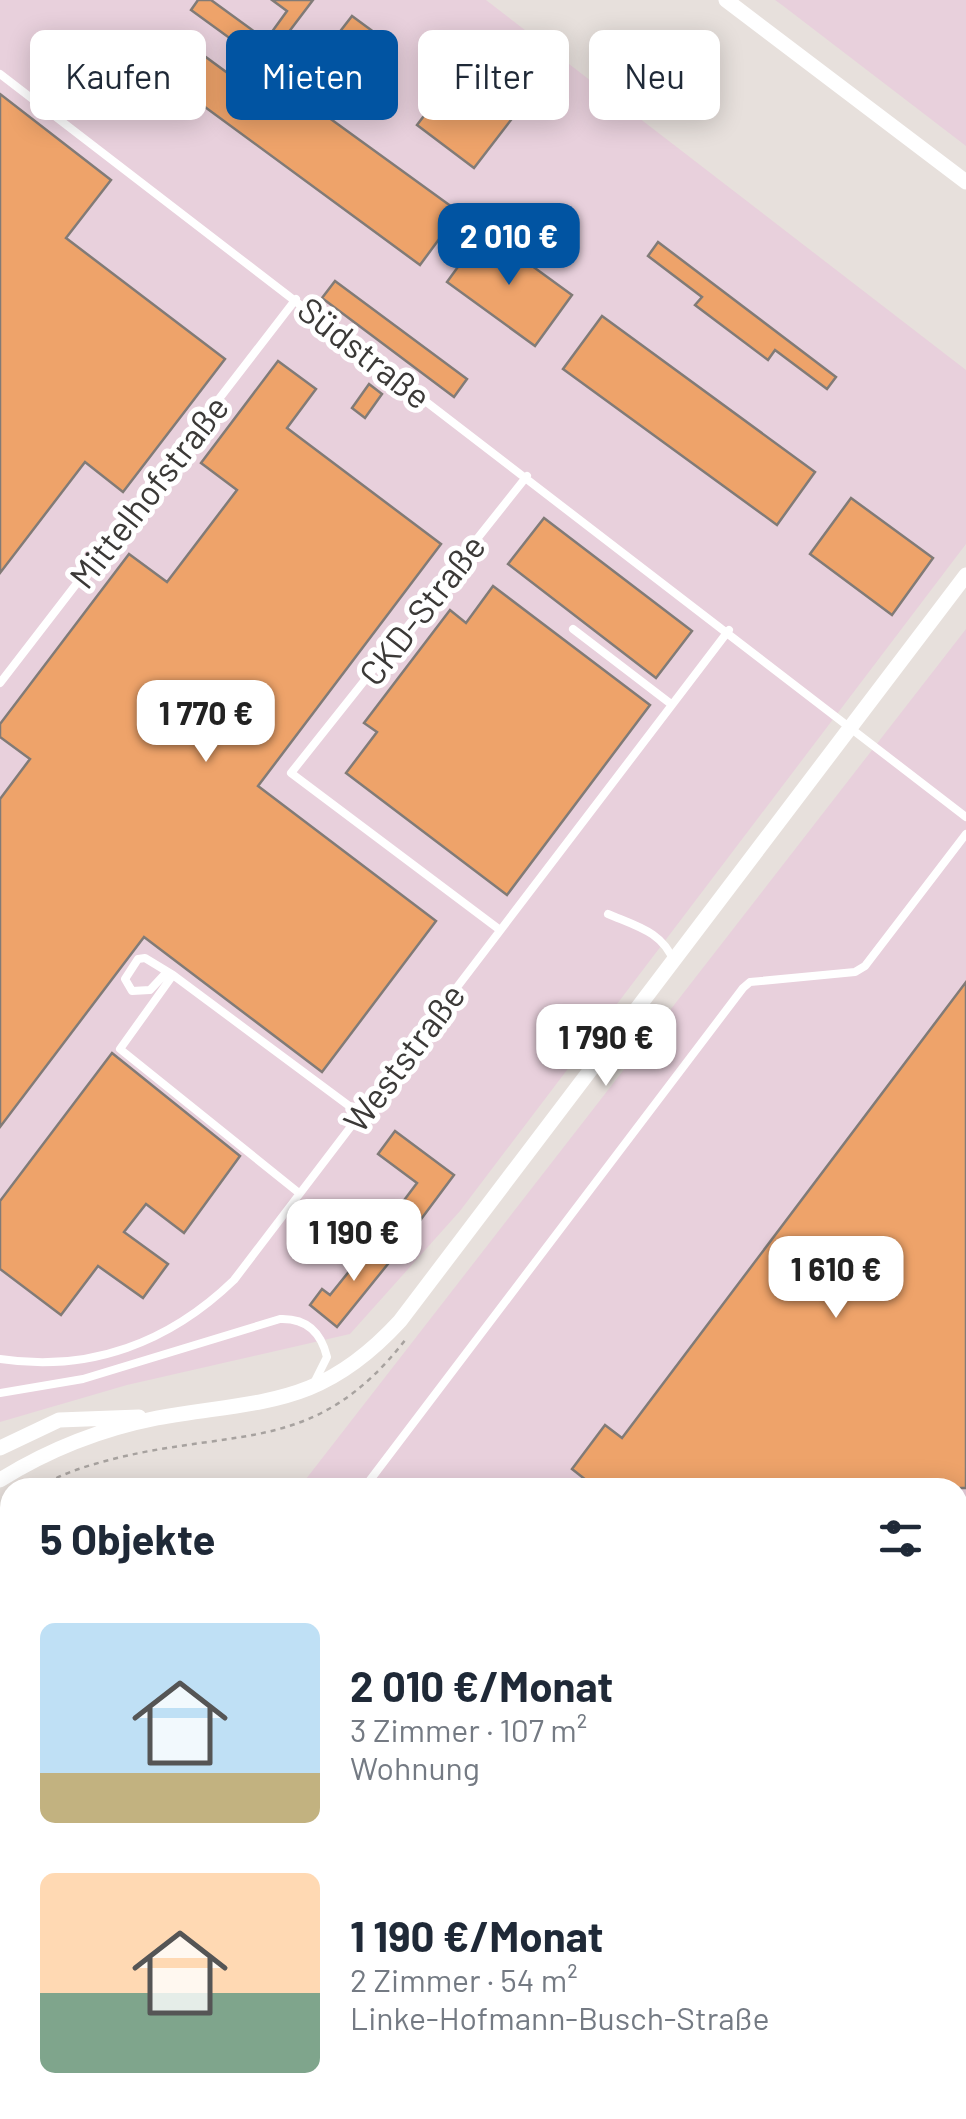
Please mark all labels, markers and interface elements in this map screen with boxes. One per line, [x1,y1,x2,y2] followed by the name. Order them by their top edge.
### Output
[30,30,206,120] chip: Kaufen
[226,30,398,120] chip: Mieten
[418,30,569,120] chip: Filter
[589,30,720,120] chip: Neu
[417,203,601,288] pin: 2 010 €
[460,216,558,254] text: 2 010 €
[290,287,440,417] street label: Südstraße
[60,386,236,596] street label: Mittelhofstraße
[349,525,493,693] street label: CKD-Straße
[114,680,298,765] pin: 1 770 €
[159,693,253,731] text: 1 770 €
[334,974,472,1140] street label: Weststraße
[514,1004,698,1089] pin: 1 790 €
[558,1017,654,1055] text: 1 790 €
[262,1199,446,1284] pin: 1 190 €
[309,1212,399,1250] text: 1 190 €
[744,1236,928,1321] pin: 1 610 €
[791,1249,881,1287] text: 1 610 €
[873,1511,928,1566] icon: filters
[40,1513,215,1563] text: 5 Objekte
[350,1660,613,1710] text: 2 010 €/Monat
[120,1663,240,1783] icon: home
[350,1710,587,1748] text: 3 Zimmer · 107 m²
[350,1748,480,1786] text: Wohnung
[350,1910,603,1960] text: 1 190 €/Monat
[120,1913,240,2033] icon: home
[350,1960,578,1998] text: 2 Zimmer · 54 m²
[350,1998,770,2036] text: Linke-Hofmann-Busch-Straße

